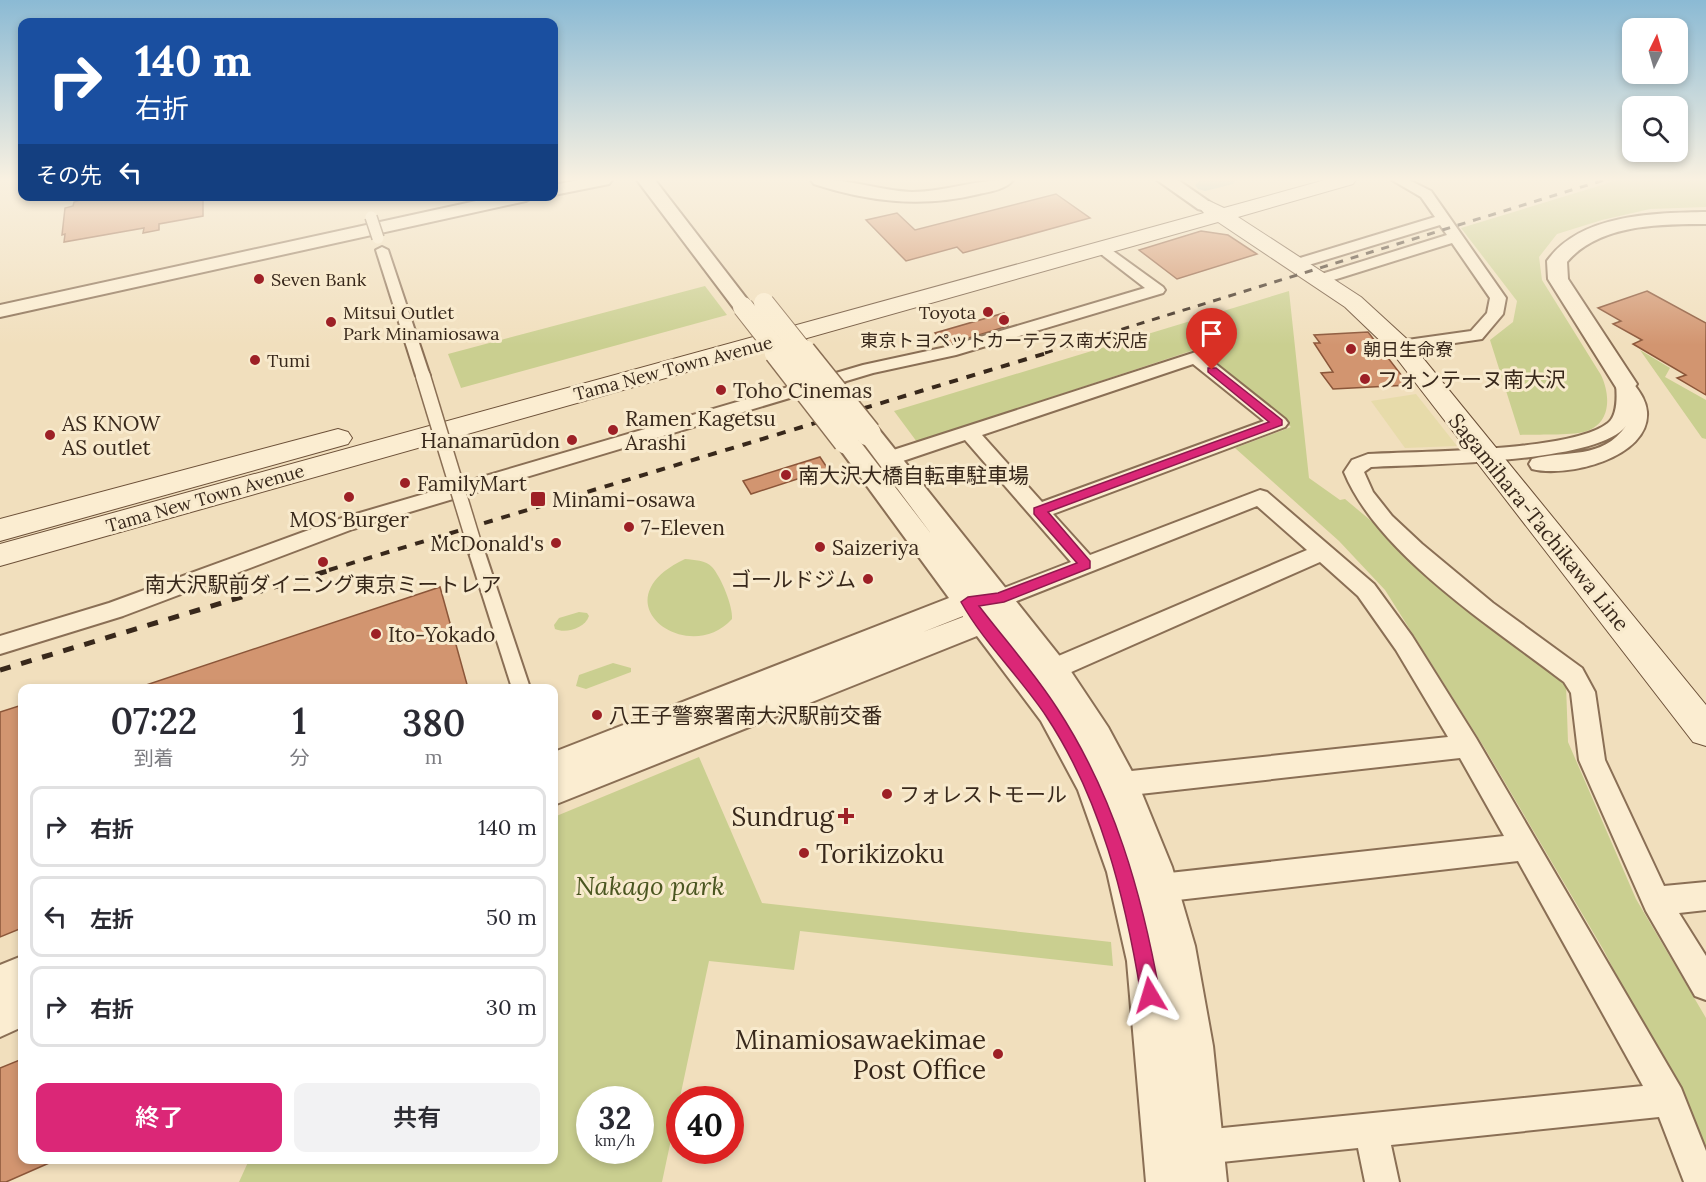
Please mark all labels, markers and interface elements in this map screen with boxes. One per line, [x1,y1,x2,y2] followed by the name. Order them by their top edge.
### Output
[1622,18,1688,84] north arrow
[1622,18,1688,162] map controls
[135,34,251,88] text: 140 m
[36,42,114,120] icon: right
[135,91,189,125] text: 右折
[1622,96,1688,162] button: search
[114,156,147,189] icon: left
[36,161,102,189] text: その先
[271,268,367,291] place label: Seven Bank
[252,272,266,286] marker: Seven Bank
[343,301,500,345] place label: Mitsui Outlet Park Minamiosawa
[919,301,976,324] place label: Toyota
[981,305,995,319] marker: Toyota
[1186,308,1237,370] pin
[997,313,1011,327] marker: 東京トヨペットカーテラス南大沢店
[324,315,338,329] marker: Mitsui Outlet Park Minamiosawa
[1195,317,1228,350] icon: arrive
[860,329,1148,352] place label: 東京トヨペットカーテラス南大沢店
[571,330,775,406] street label: Tama New Town Avenue
[1363,338,1453,361] place label: 朝日生命寮
[1344,342,1358,356] marker: 朝日生命寮
[267,349,310,372] place label: Tumi
[248,353,262,367] marker: Tumi
[1377,366,1566,393] place label: フォンテーヌ南大沢
[1358,372,1372,386] marker: フォンテーヌ南大沢
[733,377,872,404] place label: Toho Cinemas
[714,383,728,397] marker: Toho Cinemas
[624,405,776,456] place label: Ramen Kagetsu Arashi
[1443,408,1635,636] street label: Sagamihara-Tachikawa Line
[61,410,161,461] place label: AS KNOW AS outlet
[606,423,620,437] marker: Ramen Kagetsu Arashi
[421,427,560,454] place label: Hanamarūdon
[43,428,57,442] marker: AS KNOW AS outlet
[565,433,579,447] marker: Hanamarūdon
[103,459,307,537] street label: Tama New Town Avenue
[798,462,1029,489] place label: 南大沢大橋自転車駐車場
[779,468,793,482] marker: 南大沢大橋自転車駐車場
[417,470,528,497] place label: FamilyMart
[398,476,412,490] marker: FamilyMart
[552,486,696,513] place label: Minami-osawa
[342,490,356,504] marker: MOS Burger
[529,490,547,508] marker: Minami-osawa
[289,506,409,533] place label: MOS Burger
[641,514,725,541] place label: 7-Eleven
[622,520,636,534] marker: 7-Eleven
[430,530,544,557] place label: McDonald's
[832,534,920,561] place label: Saizeriya
[549,536,563,550] marker: McDonald's
[813,540,827,554] marker: Saizeriya
[316,555,330,569] marker: 南大沢駅前ダイニング東京ミートレア
[730,566,856,593] place label: ゴールドジム
[145,571,502,598] place label: 南大沢駅前ダイニング東京ミートレア
[861,572,875,586] marker: ゴールドジム
[388,621,495,648] place label: Ito-Yokado
[369,627,383,641] marker: Ito-Yokado
[110,698,197,744] text: 07:22
[293,698,307,744] text: 1
[402,700,465,746] text: 380
[609,702,882,729] place label: 八王子警察署南大沢駅前交番
[590,708,604,722] marker: 八王子警察署南大沢駅前交番
[425,744,443,769] text: m
[134,745,174,770] text: 到着
[290,745,310,770] text: 分
[899,781,1067,808] place label: フォレストモール
[880,787,894,801] marker: フォレストモール
[731,800,835,833] place label: Sundrug
[839,809,853,823] marker: Sundrug
[39,810,72,843] icon: right
[478,813,537,841] text: 140 m
[90,815,134,843] text: 右折
[816,837,944,870] place label: Torikizoku
[797,846,811,860] marker: Torikizoku
[575,869,725,902] park label: Nakago park
[39,900,72,933] icon: left
[486,903,537,931] text: 50 m
[90,905,134,933] text: 左折
[1118,963,1182,1027] position arrow
[39,990,72,1023] icon: right
[486,993,537,1021] text: 30 m
[90,995,134,1023] text: 右折
[735,1023,986,1086] place label: Minamiosawaekimae Post Office
[991,1047,1005,1061] marker: Minamiosawaekimae Post Office
[36,1083,282,1152] button: 終了
[294,1083,540,1152] button: 共有
[666,1086,744,1164] speed limit sign: 40
[599,1099,631,1137] text: 32
[595,1131,635,1150] text: km/h

